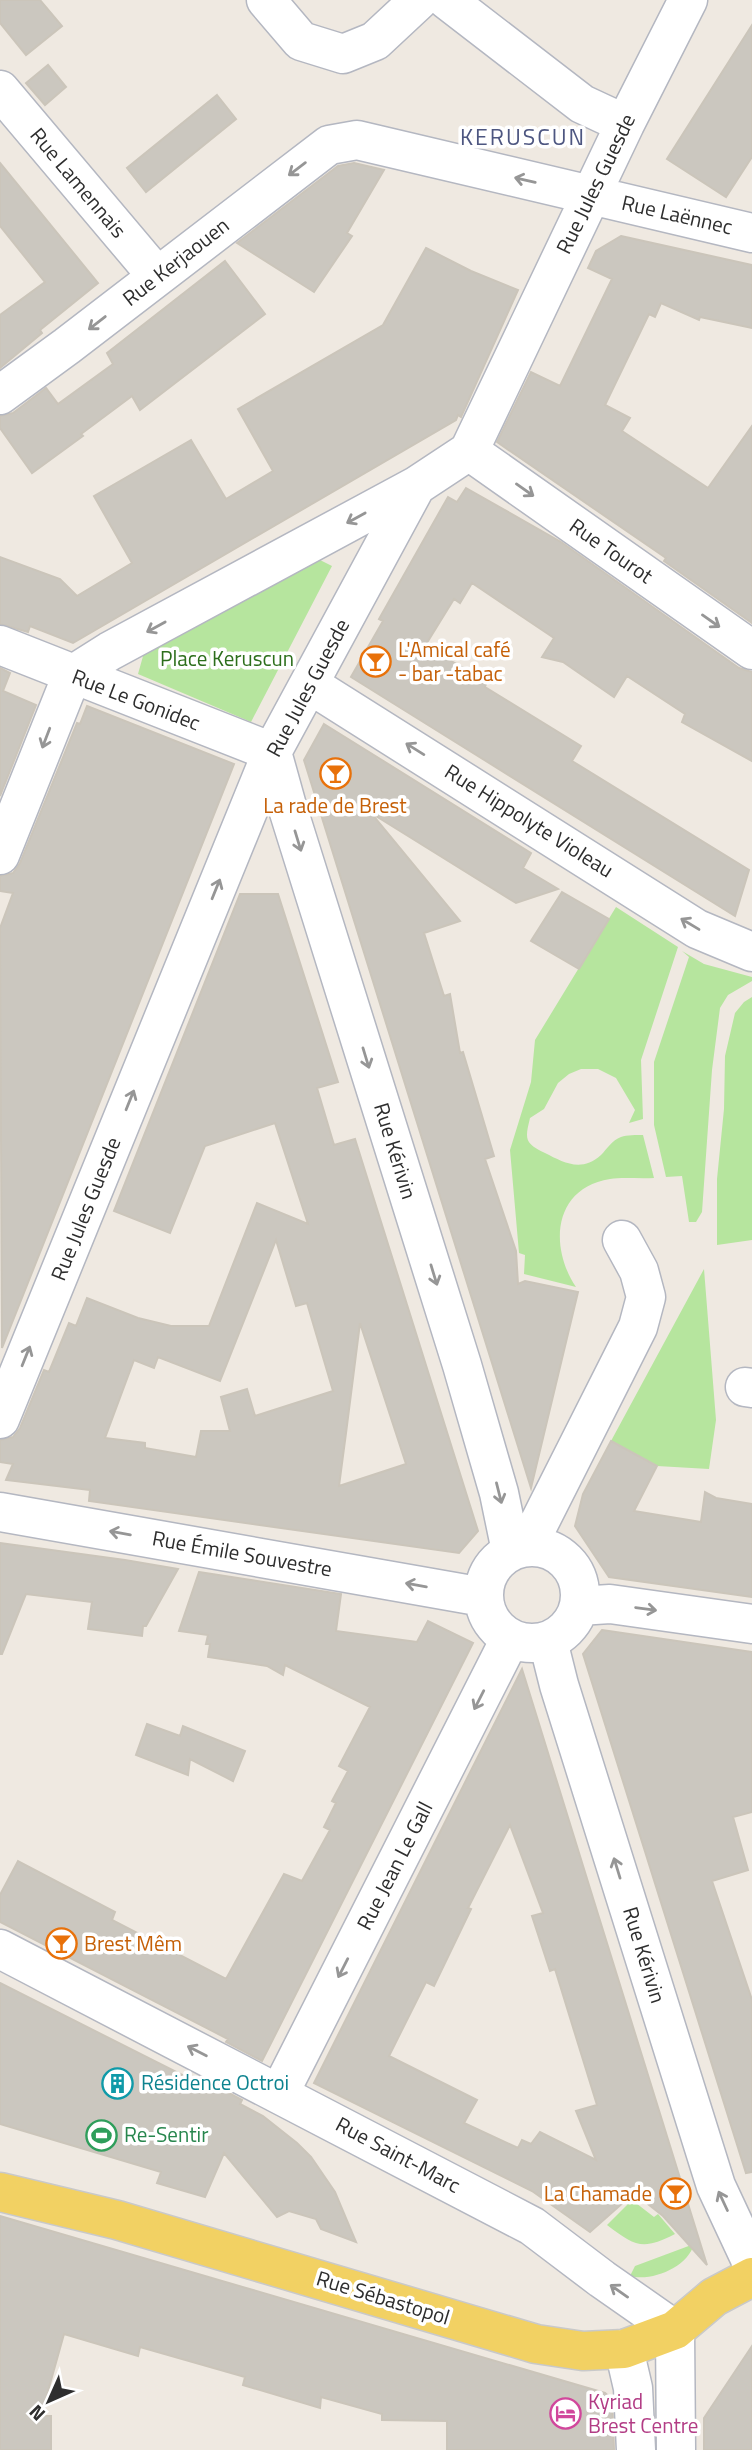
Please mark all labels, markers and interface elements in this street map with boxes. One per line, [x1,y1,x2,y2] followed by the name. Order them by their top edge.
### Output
[547,108,643,259] street label: Rue Jules Guesde
[460,119,586,154] district label: KERUSCUN
[23,120,135,245] street label: Rue Lamennais
[288,162,307,177] one-way arrow
[514,172,536,185] one-way arrow
[619,186,736,242] street label: Rue Laënnec
[115,209,236,313] street label: Rue Kerjaouen
[89,315,107,330] one-way arrow
[515,483,534,497] one-way arrow
[563,510,661,591] street label: Rue Tourot
[346,511,366,525] one-way arrow
[257,613,357,762] street label: Rue Jules Guesde
[701,614,720,628] one-way arrow
[146,620,166,634] one-way arrow
[398,633,511,689] place label: L'Amical café - bar -tabac
[160,642,294,674] park label: Place Keruscun
[358,645,392,679] bar icon: L'Amical café - bar -tabac
[68,660,205,738] street label: Rue Le Gonidec
[38,727,51,749] one-way arrow
[406,742,426,756] one-way arrow
[439,755,620,885] street label: Rue Hippolyte Violeau
[318,757,352,791] bar icon: La rade de Brest
[263,789,407,821] place label: La rade de Brest
[292,830,305,852] one-way arrow
[210,879,223,900] one-way arrow
[681,916,701,930] one-way arrow
[360,1047,373,1069] one-way arrow
[124,1089,137,1111] one-way arrow
[366,1099,426,1203] street label: Rue Kérivin
[42,1132,128,1285] street label: Rue Jules Guesde
[429,1264,442,1286] one-way arrow
[20,1345,33,1367] one-way arrow
[493,1482,506,1504] one-way arrow
[150,1521,335,1585] street label: Rue Émile Souvestre
[109,1526,132,1539] one-way arrow
[405,1578,428,1591] one-way arrow
[635,1603,657,1616] one-way arrow
[472,1689,486,1710] one-way arrow
[348,1796,440,1935] street label: Rue Jean Le Gall
[609,1857,622,1879] one-way arrow
[615,1903,675,2007] street label: Rue Kérivin
[44,1927,78,1961] bar icon: Brest Mêm
[84,1927,182,1959] place label: Brest Mêm
[335,1957,349,1978] one-way arrow
[187,2044,208,2057] one-way arrow
[101,2066,135,2100] building icon: Résidence Octroi
[141,2066,289,2098] place label: Résidence Octroi
[330,2108,467,2201] street label: Rue Saint-Marc
[84,2118,118,2152] sports icon: Re-Sentir
[124,2118,208,2150] place label: Re-Sentir
[544,2177,652,2209] place label: La Chamade
[658,2177,692,2211] bar icon: La Chamade
[716,2191,729,2212] one-way arrow
[313,2262,454,2333] street label: Rue Sébastopol
[609,2284,629,2298] one-way arrow
[14,2366,84,2436] north arrow
[588,2385,698,2441] place label: Kyriad Brest Centre
[548,2397,582,2431] hotel icon: Kyriad Brest Centre
[22,2398,52,2428] text: N

